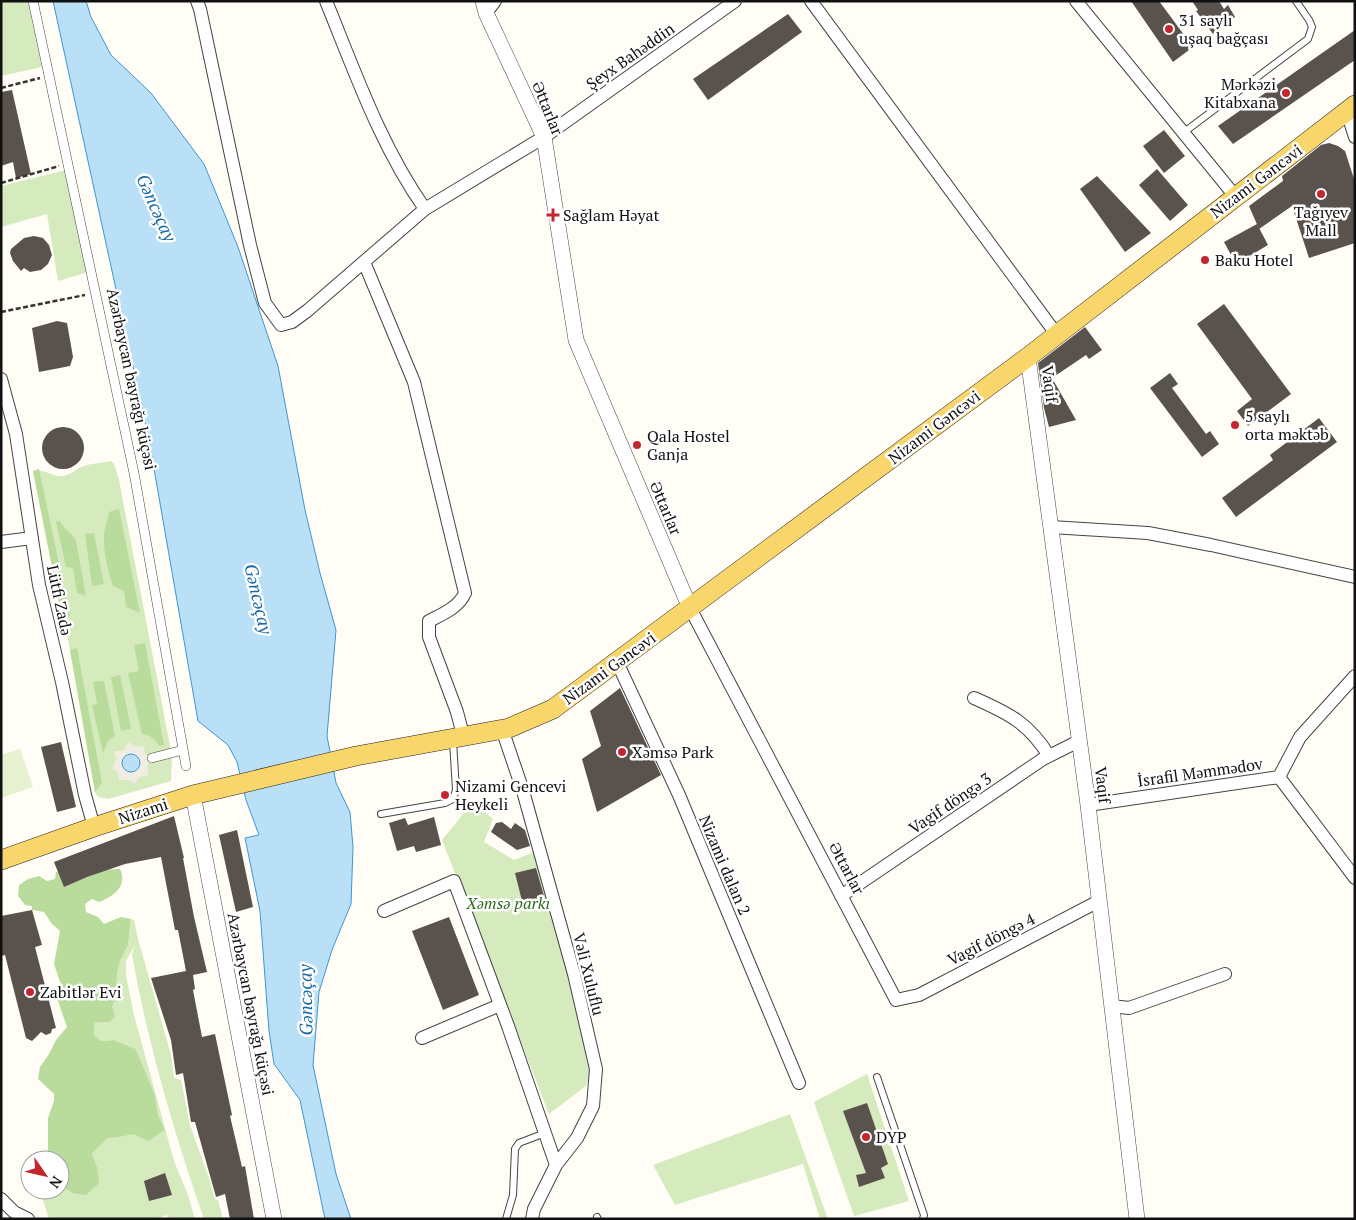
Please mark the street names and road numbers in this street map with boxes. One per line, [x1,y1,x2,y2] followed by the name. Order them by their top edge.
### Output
[581,17,679,95] street label: Şeyx Bahəddin
[527,78,569,139] street label: Əttarlar
[1205,139,1307,223] street label: Nizami Gəncəvi
[102,286,162,472] street label: Azərbaycan bayrağı küçəsi
[1037,364,1064,405] street label: Vaqif
[883,385,985,469] street label: Nizami Gəncəvi
[645,478,688,539] street label: Əttarlar
[42,563,78,637] street label: Lütfi Zadə
[558,627,660,709] street label: Nizami Gəncəvi
[1136,752,1265,792] street label: İsrafil Məmmədov
[1090,765,1116,806] street label: Vaqif
[904,767,996,839] street label: Vagif döngə 3
[115,793,171,829] street label: Nizami
[694,812,756,918] street label: Nizami dalan 2
[824,838,870,899] street label: Əttarlar
[943,907,1039,970] street label: Vagif döngə 4
[223,911,280,1097] street label: Azərbaycan bayrağı küçəsi
[568,930,610,1018] street label: Vəli Xuluflu

